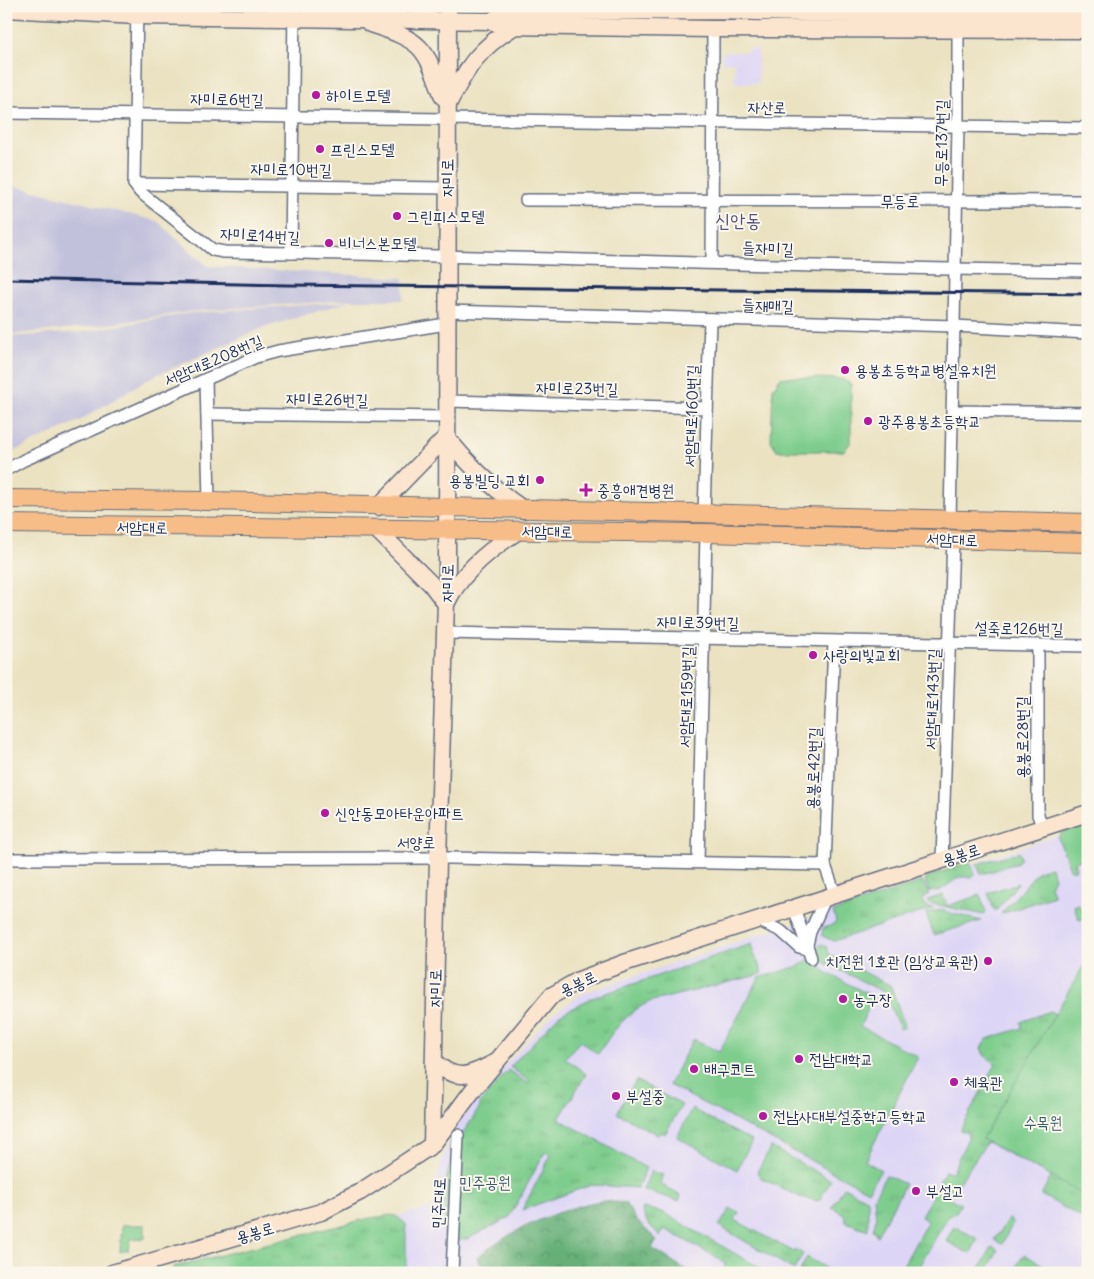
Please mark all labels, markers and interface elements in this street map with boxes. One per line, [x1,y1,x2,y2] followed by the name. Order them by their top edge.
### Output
[326,85,391,105] place label: 하이트모텔
[190,88,264,110] street label: 자미로6번길
[310,89,322,101] marker: 하이트모텔
[748,97,786,117] street label: 자산로
[930,99,952,187] street label: 무등로137번길
[330,139,395,159] place label: 프린스모텔
[314,143,326,155] marker: 프린스모텔
[250,158,332,180] street label: 자미로10번길
[437,159,457,197] street label: 자미로
[881,191,919,211] street label: 무등로
[407,206,484,226] place label: 그린피스모텔
[715,208,761,232] district label: 신안동
[391,210,403,222] marker: 그린피스모텔
[220,223,301,247] street label: 자미로14번길
[339,233,416,253] place label: 비너스본모텔
[323,237,335,249] marker: 비너스본모텔
[742,237,794,259] street label: 들자미길
[742,294,794,316] street label: 들재매길
[160,330,266,390] street label: 서암대로208번길
[855,360,997,380] place label: 용봉초등학교병설유치원
[679,364,703,468] street label: 서암대로160번길
[839,364,851,376] marker: 용봉초등학교병설유치원
[536,377,618,399] street label: 자미로23번길
[286,388,368,410] street label: 자미로26번길
[878,411,981,431] place label: 광주용봉초등학교
[862,415,874,427] marker: 광주용봉초등학교
[449,470,530,490] place label: 용봉빌딩 교회
[534,474,546,486] marker: 용봉빌딩 교회
[597,480,674,500] place label: 중흥애견병원
[579,483,593,497] marker: 중흥애견병원
[116,517,168,537] street label: 서암대로
[521,521,573,541] street label: 서암대로
[926,528,978,550] street label: 서암대로
[437,564,457,602] street label: 자미로
[656,611,740,633] street label: 자미로39번길
[974,617,1064,639] street label: 설죽로126번길
[823,645,900,665] place label: 사랑의빛교회
[674,646,698,748] street label: 서암대로159번길
[920,648,944,750] street label: 서암대로143번길
[807,649,819,661] marker: 사랑의빛교회
[1012,696,1032,778] street label: 용봉로28번길
[802,726,824,810] street label: 용봉로42번길
[335,803,464,823] place label: 신안동모아타운아파트
[319,807,331,819] marker: 신안동모아타운아파트
[397,832,435,852] street label: 서양로
[940,839,982,869] street label: 용봉로
[826,951,978,971] place label: 치전원 1호관 (임상교육관)
[982,955,994,967] marker: 치전원 1호관 (임상교육관)
[556,966,600,1000] street label: 용봉로
[425,969,445,1007] street label: 자미로
[853,989,892,1009] place label: 농구장
[837,993,849,1005] marker: 농구장
[809,1049,873,1069] place label: 전남대학교
[793,1053,805,1065] marker: 전남대학교
[704,1059,756,1079] place label: 배구코트
[688,1063,700,1075] marker: 배구코트
[964,1072,1003,1092] place label: 체육관
[948,1076,960,1088] marker: 체육관
[626,1086,665,1106] place label: 부설중
[610,1090,622,1102] marker: 부설중
[773,1106,928,1126] place label: 전남사대부설중학고등학교
[757,1110,769,1122] marker: 전남사대부설중학고등학교
[1024,1112,1062,1132] park label: 수목원
[459,1172,511,1192] park label: 민주공원
[427,1177,449,1229] street label: 민주대로
[926,1181,965,1201] place label: 부설고
[910,1185,922,1197] marker: 부설고
[234,1217,276,1247] street label: 용봉로

